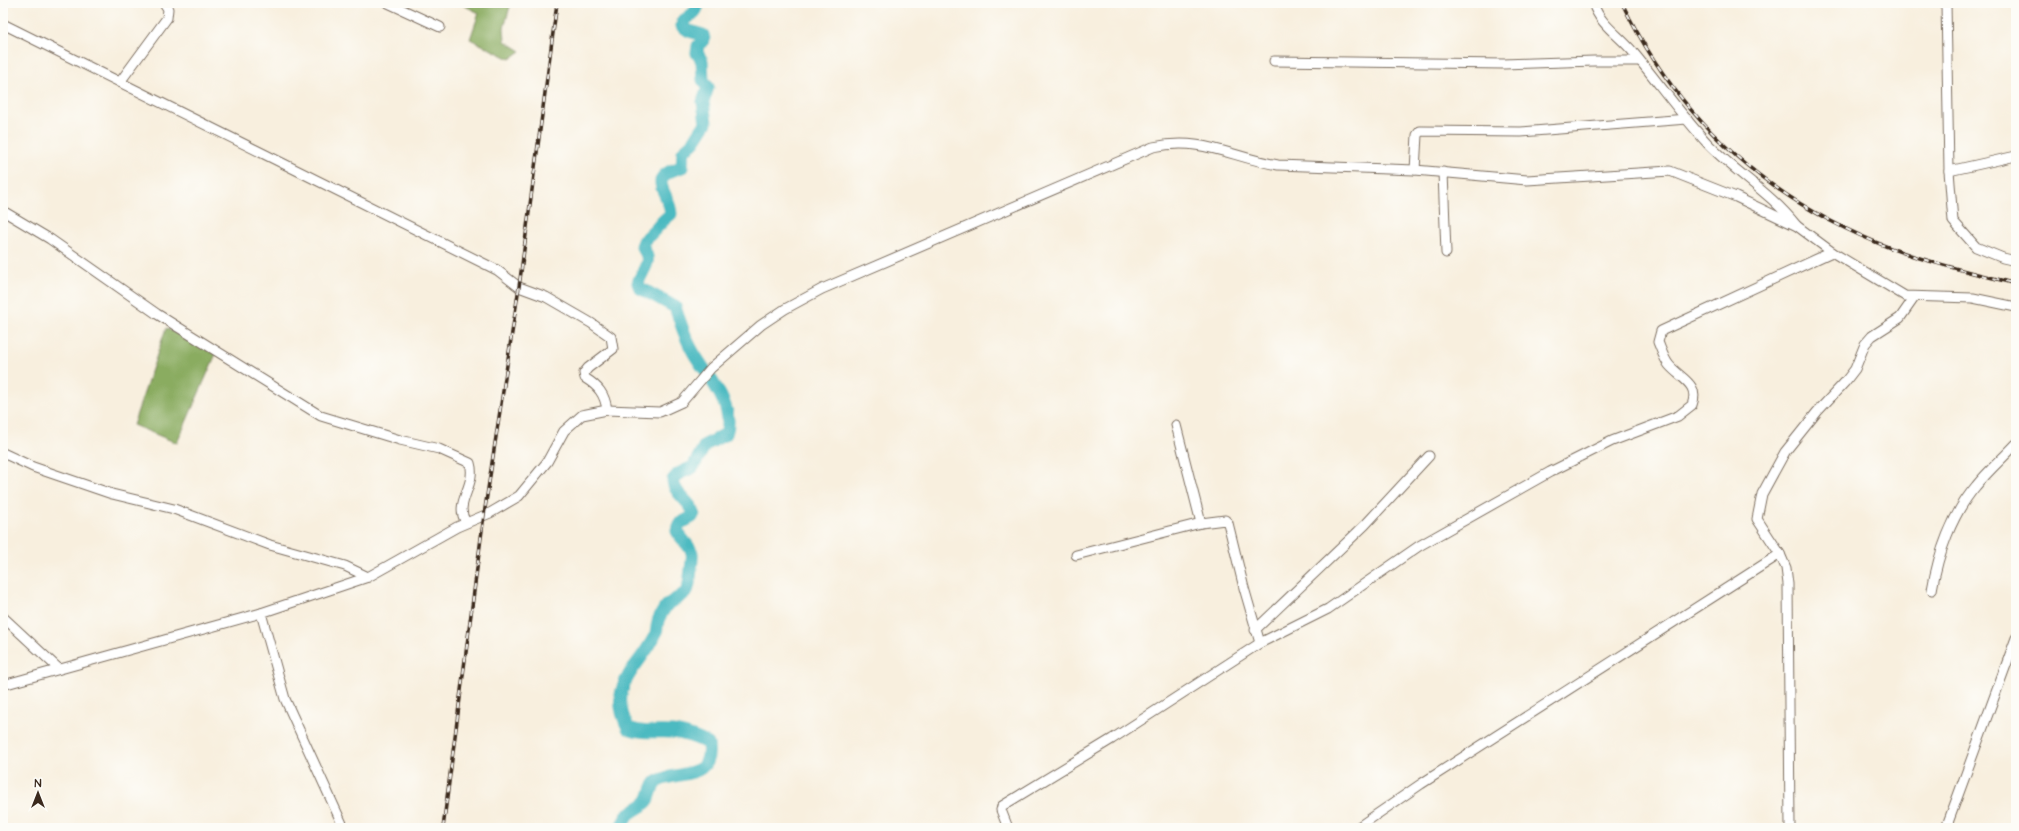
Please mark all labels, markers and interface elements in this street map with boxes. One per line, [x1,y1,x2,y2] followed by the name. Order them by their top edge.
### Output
[18,773,58,813] north arrow
[35,776,42,791] text: N

